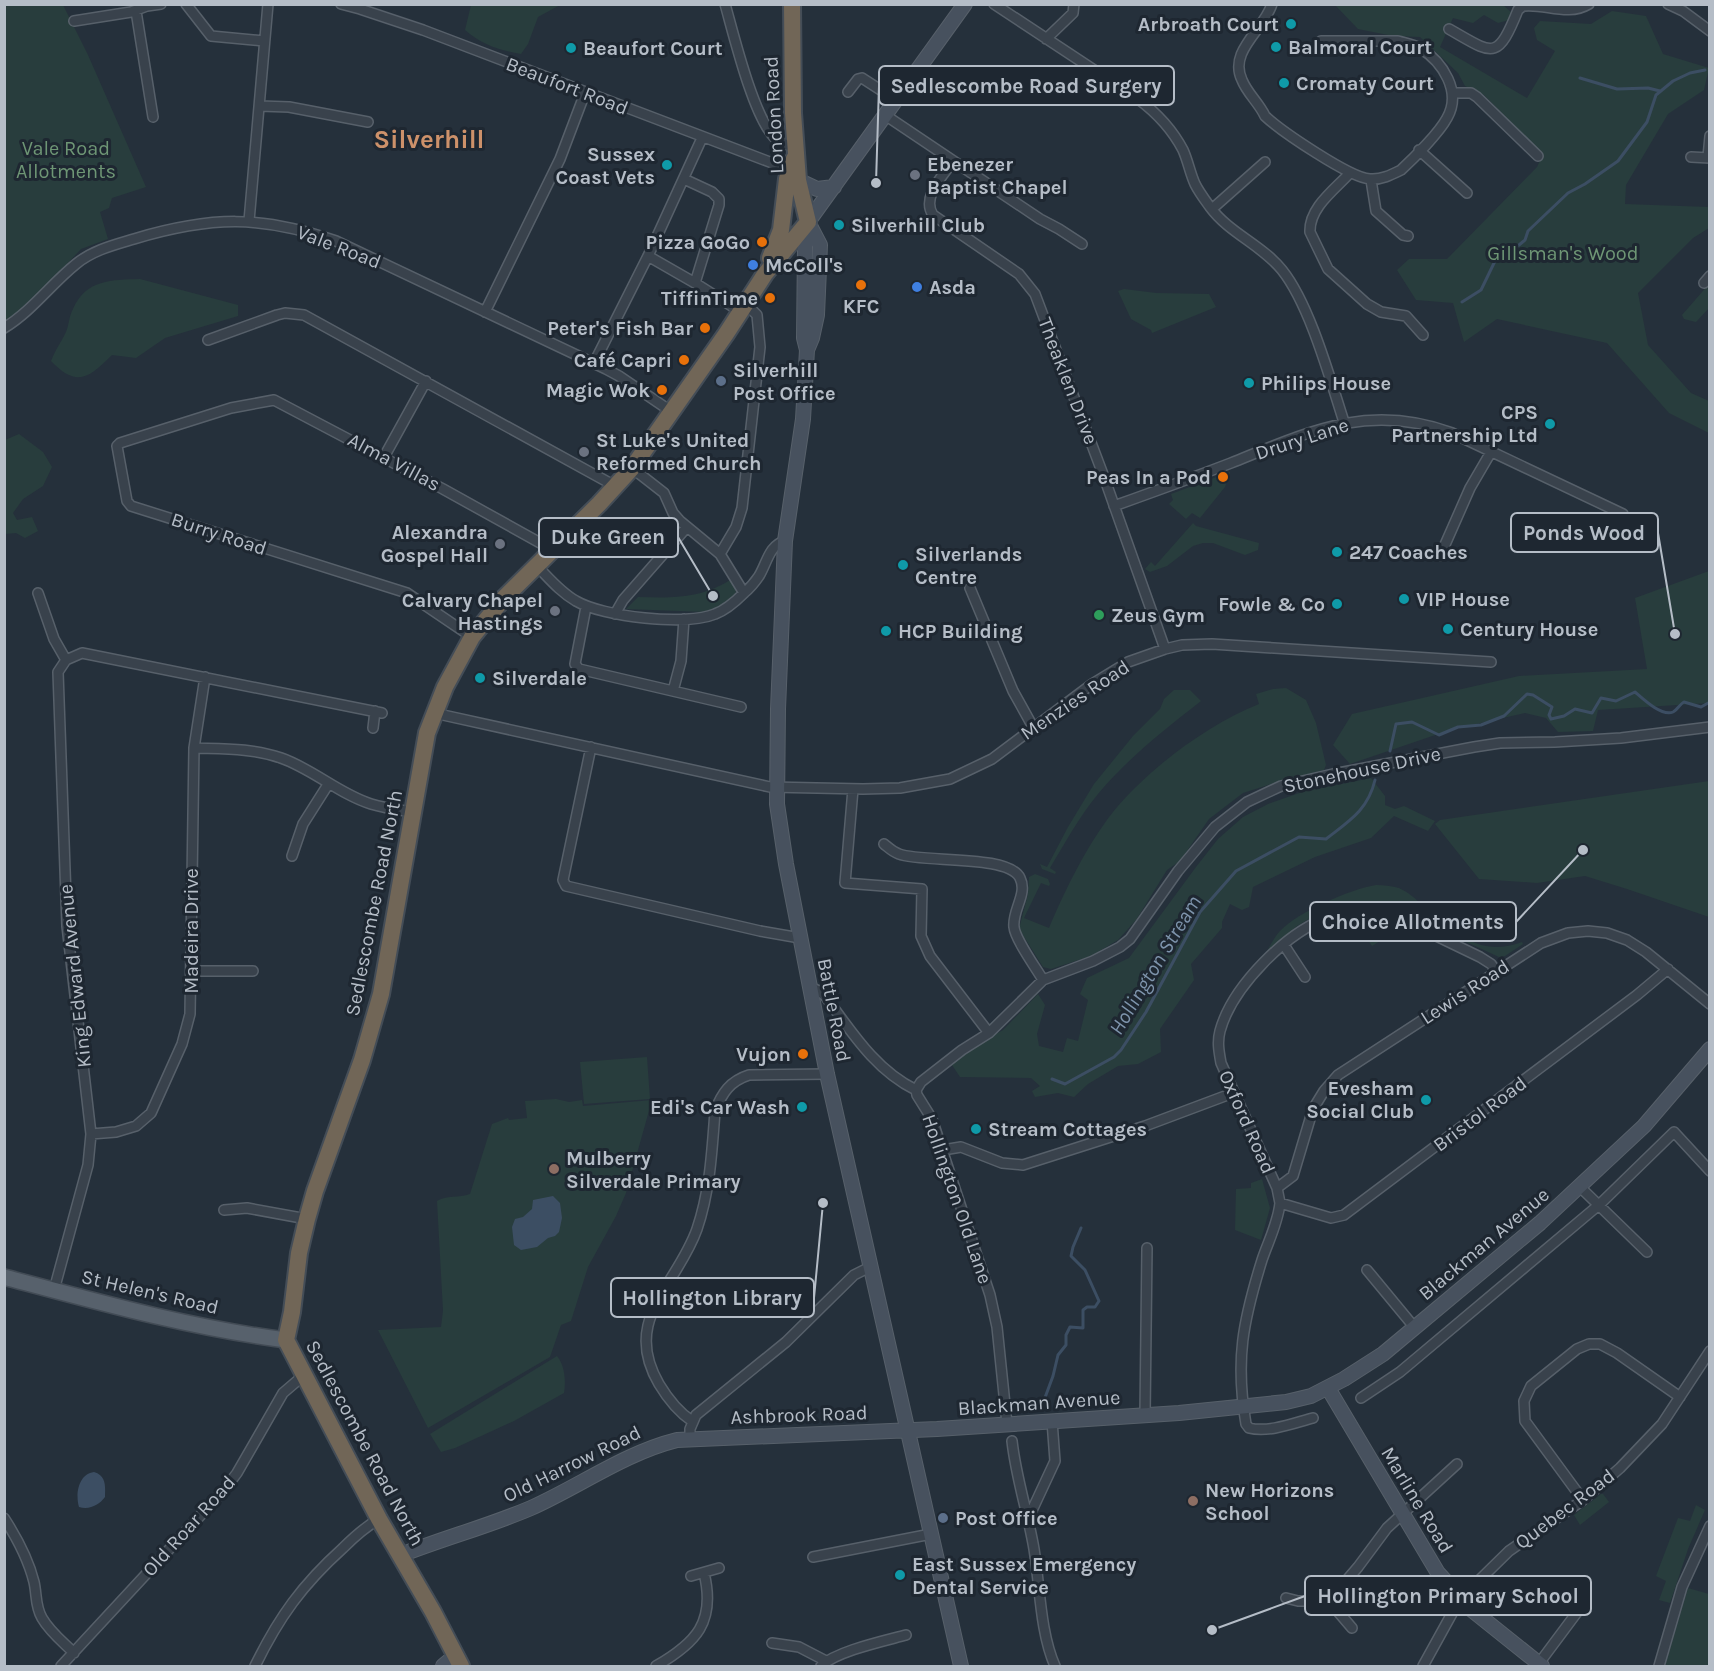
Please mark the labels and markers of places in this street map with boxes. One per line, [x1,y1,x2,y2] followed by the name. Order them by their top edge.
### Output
[1138,13,1279,36] place label: Arbroath Court
[1284,17,1298,31] marker: Arbroath Court
[1288,36,1432,59] place label: Balmoral Court
[583,37,723,60] place label: Beaufort Court
[1269,40,1283,54] marker: Balmoral Court
[564,41,578,55] marker: Beaufort Court
[879,66,1174,105] callout: Sedlescombe Road Surgery
[1296,72,1434,95] place label: Cromaty Court
[1277,76,1291,90] marker: Cromaty Court
[556,143,655,189] place label: Sussex Coast Vets
[927,153,1068,199] place label: Ebenezer Baptist Chapel
[660,158,674,172] marker: Sussex Coast Vets
[908,168,922,182] marker: Ebenezer Baptist Chapel
[851,214,985,237] place label: Silverhill Club
[832,218,846,232] marker: Silverhill Club
[646,231,750,254] place label: Pizza GoGo
[755,235,769,249] marker: Pizza GoGo
[765,254,843,277] place label: McColl's
[746,258,760,272] marker: McColl's
[929,276,976,299] place label: Asda
[854,278,868,292] marker: KFC
[910,280,924,294] marker: Asda
[661,287,758,310] place label: TiffinTime
[763,291,777,305] marker: TiffinTime
[843,295,879,318] place label: KFC
[547,317,693,340] place label: Peter's Fish Bar
[698,321,712,335] marker: Peter's Fish Bar
[574,349,672,372] place label: Café Capri
[677,353,691,367] marker: Café Capri
[733,359,836,405] place label: Silverhill Post Office
[1261,372,1391,395] place label: Philips House
[714,374,728,388] marker: Silverhill Post Office
[1242,376,1256,390] marker: Philips House
[546,379,650,402] place label: Magic Wok
[655,383,669,397] marker: Magic Wok
[1391,401,1538,447] place label: CPS Partnership Ltd
[1543,417,1557,431] marker: CPS Partnership Ltd
[596,429,761,475] place label: St Luke's United Reformed Church
[577,445,591,459] marker: St Luke's United Reformed Church
[1086,466,1211,489] place label: Peas In a Pod
[1216,470,1230,484] marker: Peas In a Pod
[1511,513,1658,552] callout: Ponds Wood
[539,518,678,557] callout: Duke Green
[381,521,488,567] place label: Alexandra Gospel Hall
[493,537,507,551] marker: Alexandra Gospel Hall
[1349,541,1468,564] place label: 247 Coaches
[915,543,1022,589] place label: Silverlands Centre
[1330,545,1344,559] marker: 247 Coaches
[896,558,910,572] marker: Silverlands Centre
[1416,588,1510,611] place label: VIP House
[402,589,543,635] place label: Calvary Chapel Hastings
[1397,592,1411,606] marker: VIP House
[1218,593,1325,616] place label: Fowle & Co
[1330,597,1344,611] marker: Fowle & Co
[548,604,562,618] marker: Calvary Chapel Hastings
[1111,604,1205,627] place label: Zeus Gym
[1092,608,1106,622] marker: Zeus Gym
[1460,618,1598,641] place label: Century House
[898,620,1023,643] place label: HCP Building
[1441,622,1455,636] marker: Century House
[879,624,893,638] marker: HCP Building
[492,667,587,690] place label: Silverdale
[473,671,487,685] marker: Silverdale
[1310,902,1516,941] callout: Choice Allotments
[736,1043,791,1066] place label: Vujon
[796,1047,810,1061] marker: Vujon
[1306,1077,1414,1123] place label: Evesham Social Club
[1419,1093,1433,1107] marker: Evesham Social Club
[650,1096,790,1119] place label: Edi's Car Wash
[795,1100,809,1114] marker: Edi's Car Wash
[988,1118,1147,1141] place label: Stream Cottages
[969,1122,983,1136] marker: Stream Cottages
[566,1147,741,1193] place label: Mulberry Silverdale Primary
[547,1162,561,1176] marker: Mulberry Silverdale Primary
[611,1278,814,1317] callout: Hollington Library
[1205,1479,1334,1525] place label: New Horizons School
[1186,1494,1200,1508] marker: New Horizons School
[955,1507,1058,1530] place label: Post Office
[936,1511,950,1525] marker: Post Office
[912,1553,1136,1599] place label: East Sussex Emergency Dental Service
[893,1568,907,1582] marker: East Sussex Emergency Dental Service
[1305,1576,1591,1615] callout: Hollington Primary School

